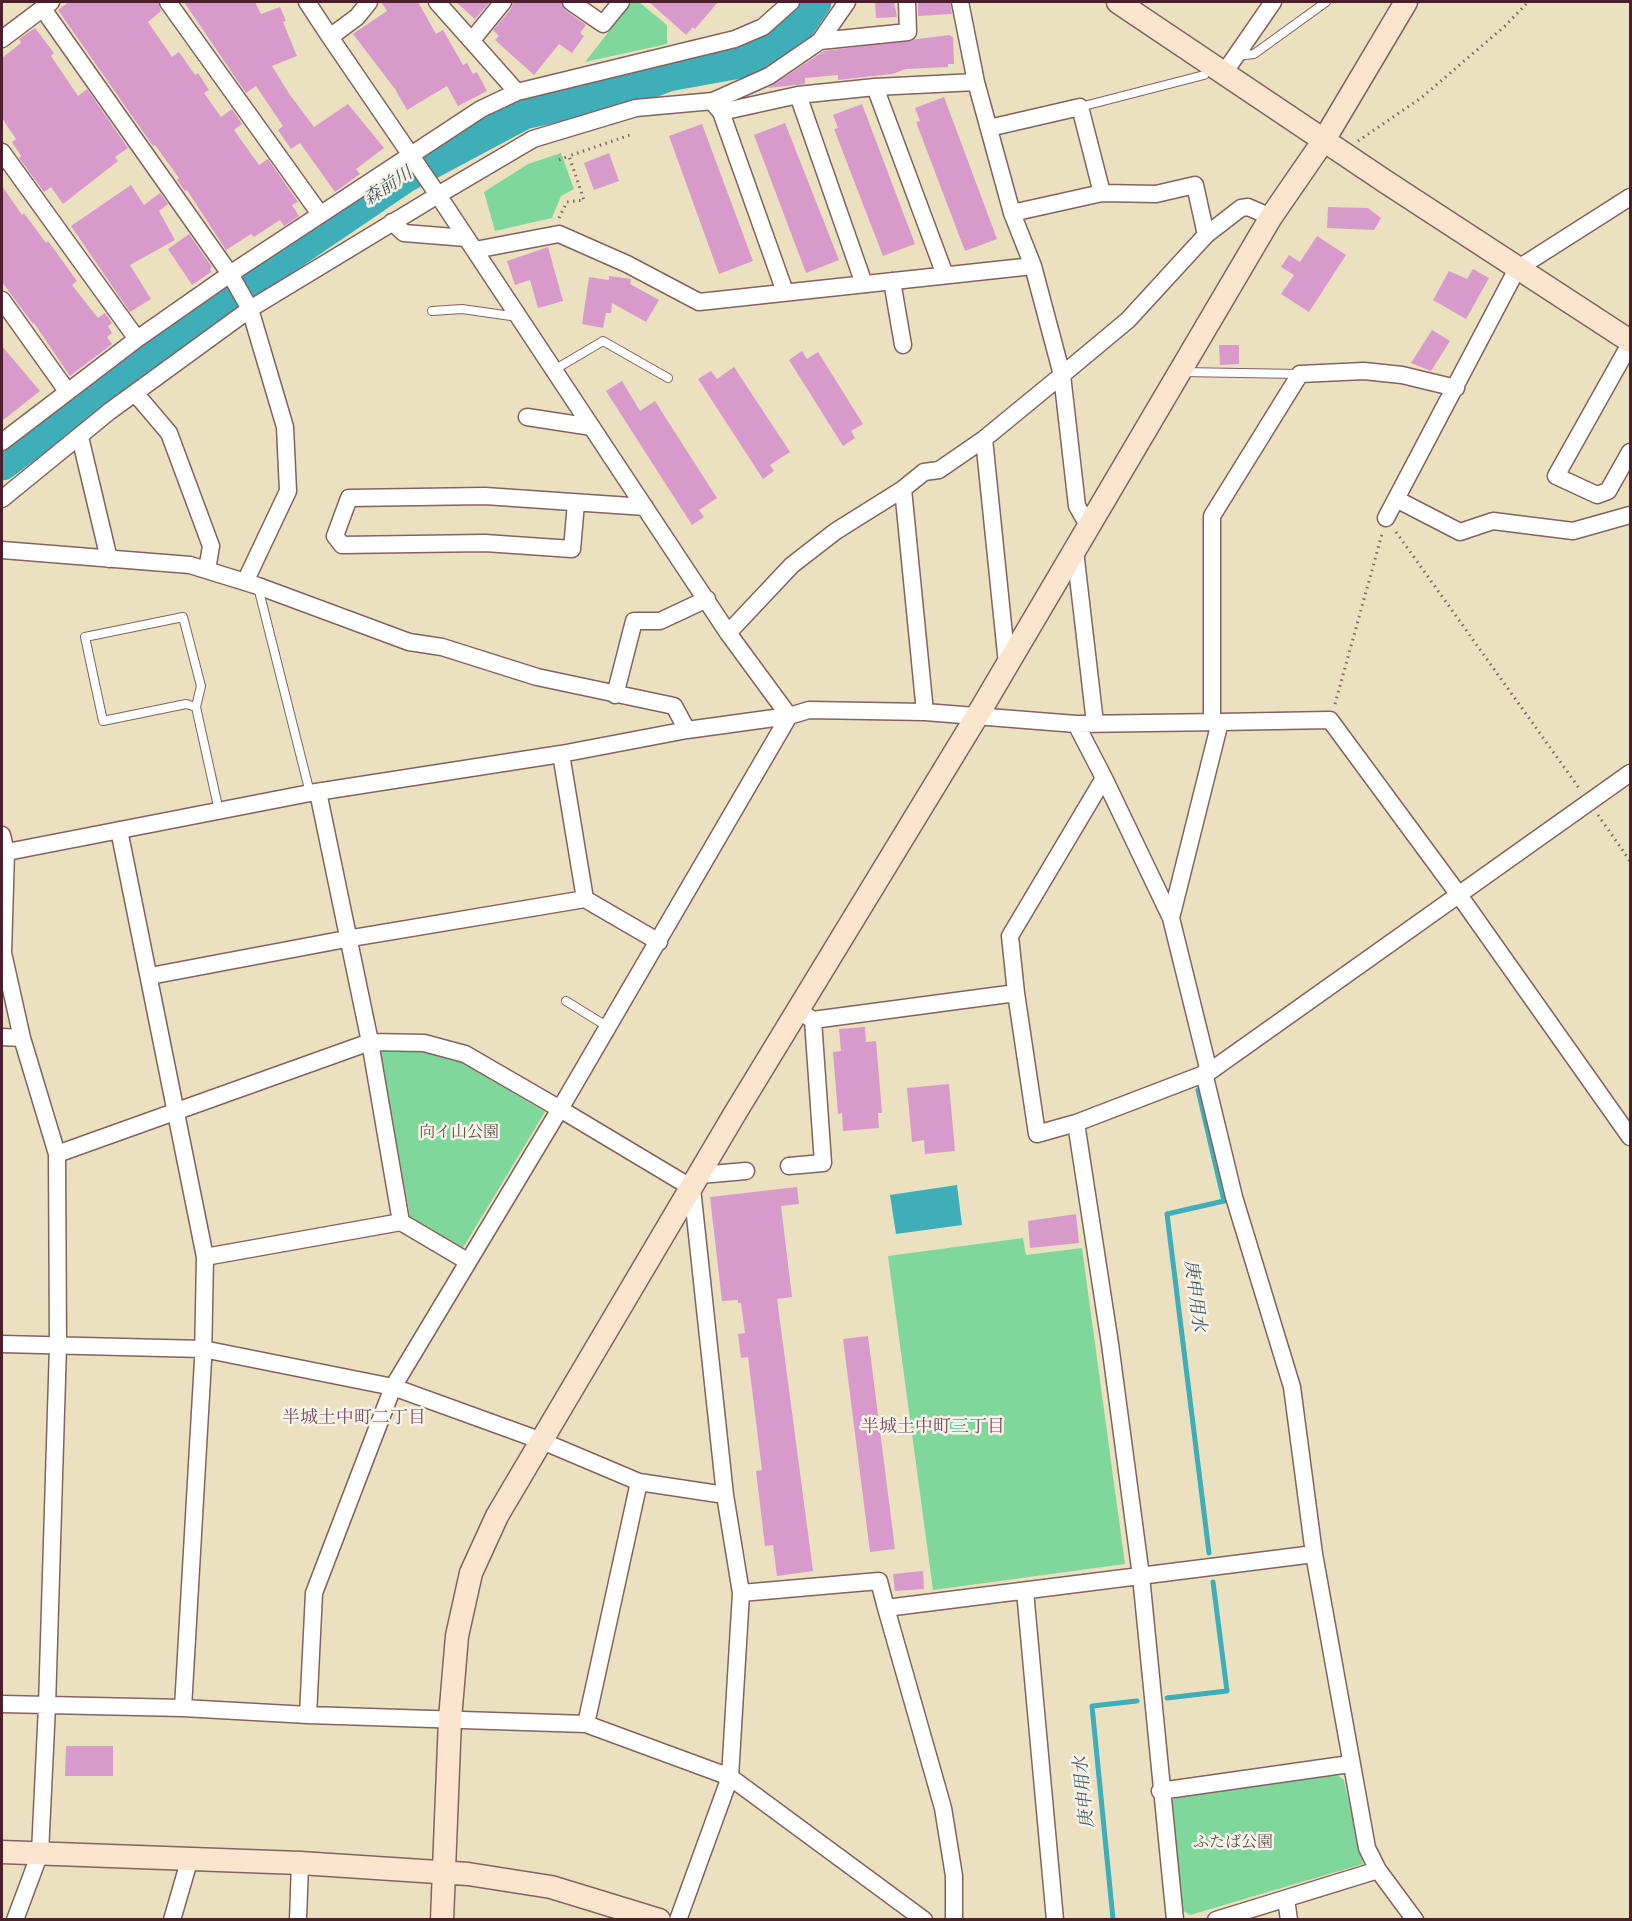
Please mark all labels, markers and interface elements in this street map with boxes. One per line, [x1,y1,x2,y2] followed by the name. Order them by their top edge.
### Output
[360,164,418,212] water label: 森前川
[419,1124,499,1144] park label: 向イ山公園
[1178,1259,1208,1333] water label: 庚申用水
[282,1409,426,1431] district label: 半城土中町二丁目
[861,1418,1005,1440] district label: 半城土中町三丁目
[1071,1755,1101,1829] water label: 庚申用水
[1193,1834,1273,1854] park label: ふたば公園

